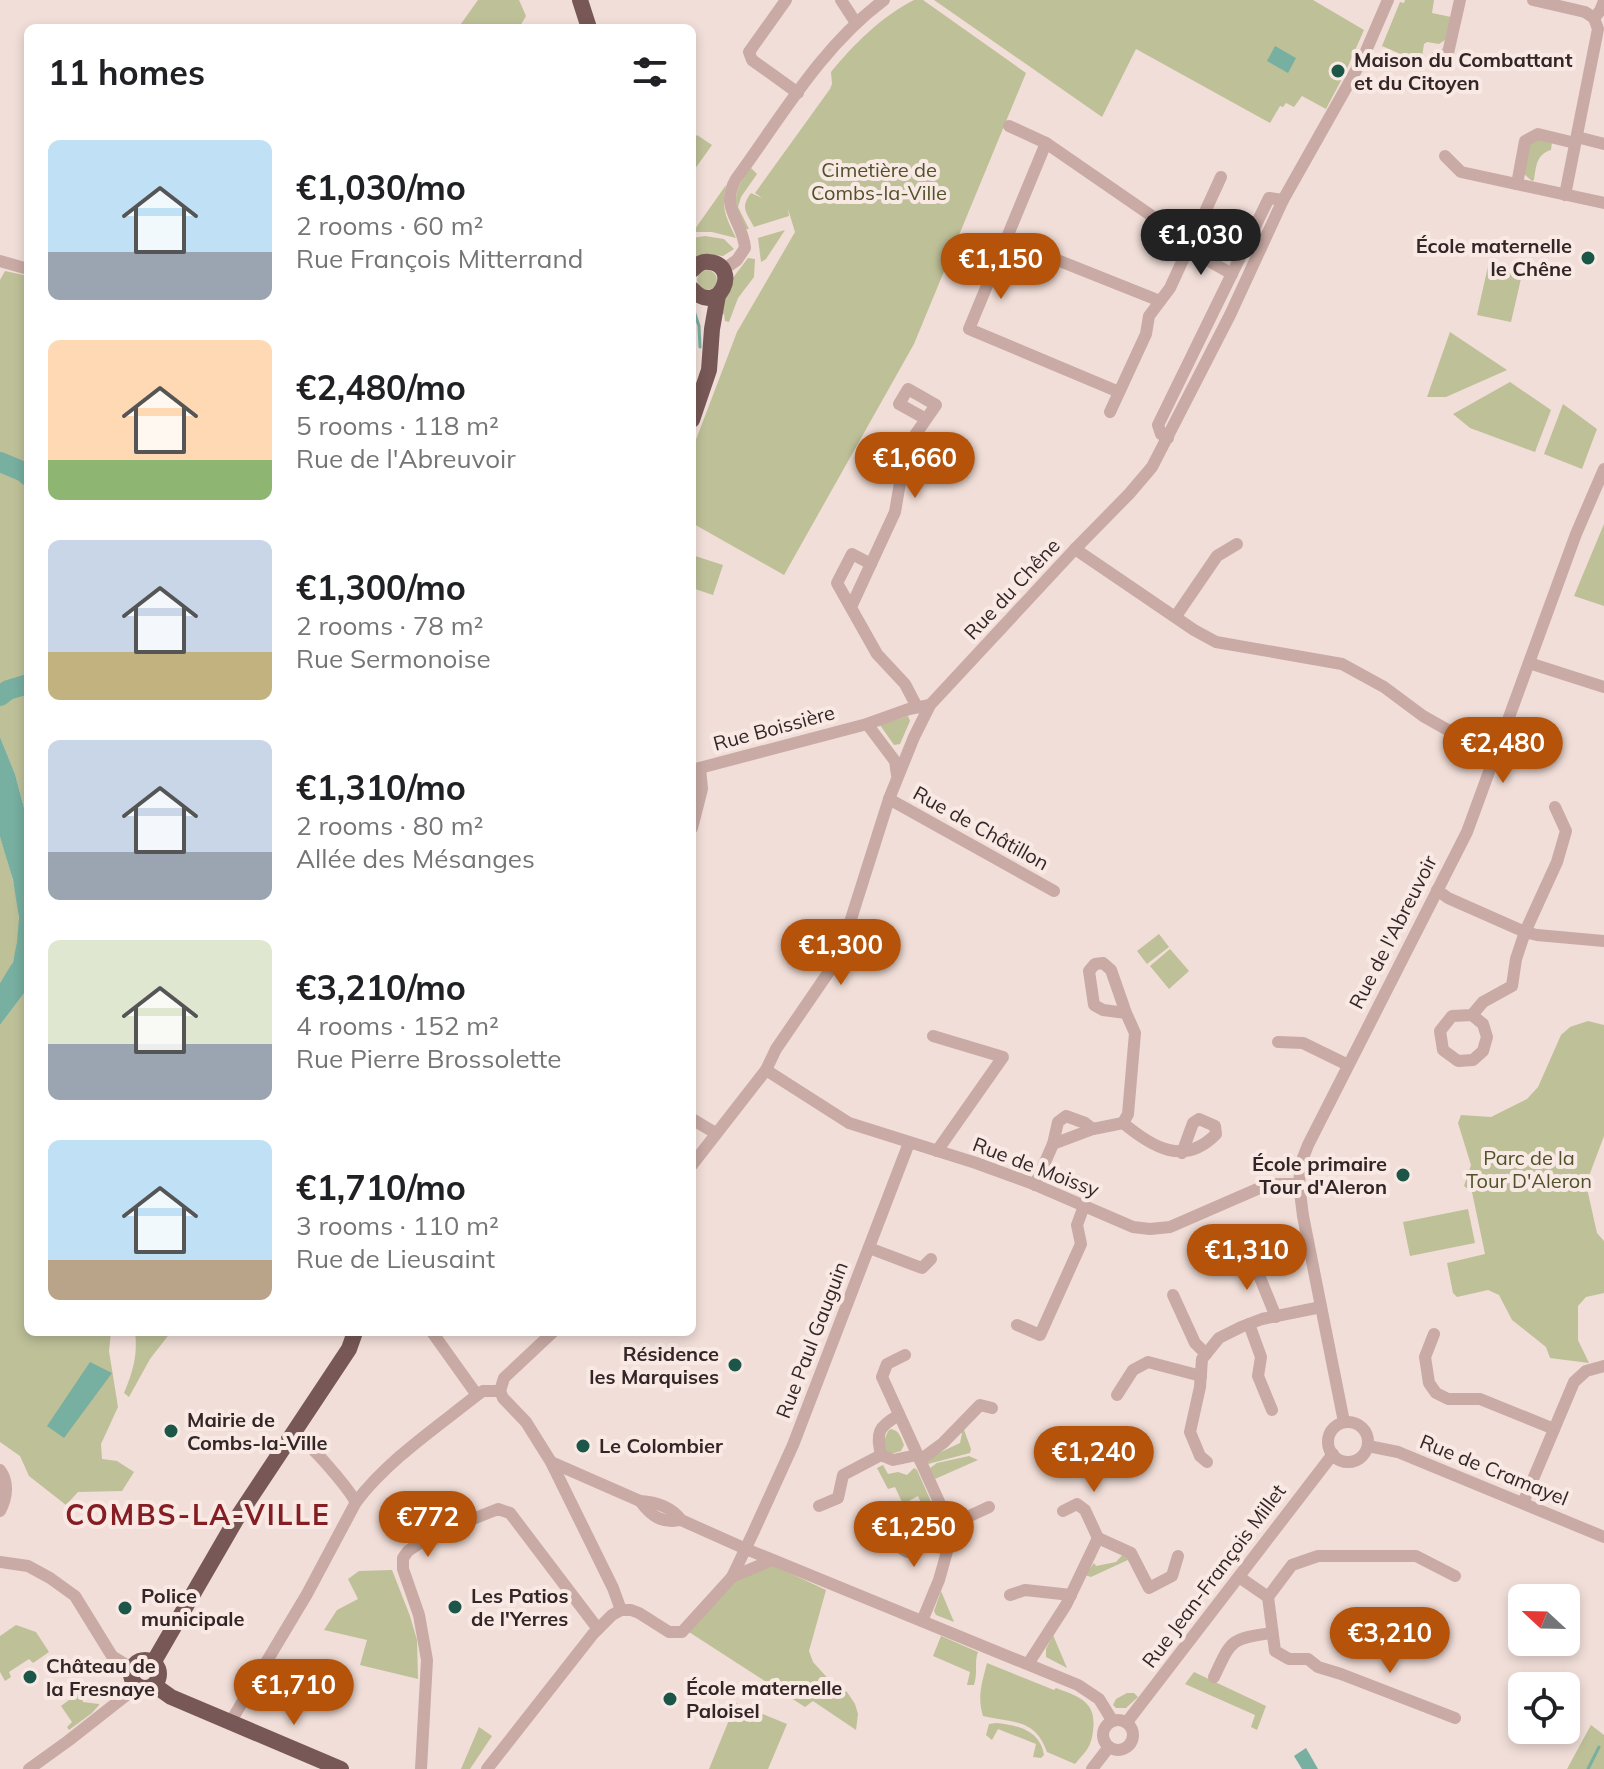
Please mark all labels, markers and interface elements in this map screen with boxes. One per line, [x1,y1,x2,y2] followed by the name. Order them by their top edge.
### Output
[1354,47,1573,95] place label: Maison du Combattant et du Citoyen
[628,50,672,94] icon: filters
[48,51,205,94] text: 11 homes
[1329,62,1347,80] marker: Maison du Combattant et du Citoyen
[811,157,947,205] park label: Cimetière de Combs-la-Ville
[296,166,466,209] text: €1,030/mo
[112,172,208,268] icon: home
[296,209,483,242] text: 2 rooms · 60 m²
[1136,209,1266,277] pin: €1,030
[1159,218,1243,251] text: €1,030
[936,233,1066,301] pin: €1,150
[1416,233,1572,281] place label: École maternelle le Chêne
[296,242,583,275] text: Rue François Mitterrand
[959,242,1043,275] text: €1,150
[1579,249,1597,267] marker: École maternelle le Chêne
[296,366,466,409] text: €2,480/mo
[112,372,208,468] icon: home
[296,409,499,442] text: 5 rooms · 118 m²
[850,432,980,500] pin: €1,660
[873,441,957,474] text: €1,660
[296,442,516,475] text: Rue de l'Abreuvoir
[958,533,1065,644] street label: Rue du Chêne
[296,566,466,609] text: €1,300/mo
[112,572,208,668] icon: home
[296,609,483,642] text: 2 rooms · 78 m²
[296,642,491,675] text: Rue Sermonoise
[710,699,837,756] street label: Rue Boissière
[1438,717,1568,785] pin: €2,480
[1461,726,1545,759] text: €2,480
[296,766,466,809] text: €1,310/mo
[112,772,208,868] icon: home
[909,780,1054,875] street label: Rue de Châtillon
[296,809,483,842] text: 2 rooms · 80 m²
[296,842,535,875] text: Allée des Mésanges
[1343,850,1442,1013] street label: Rue de l'Abreuvoir
[776,919,906,987] pin: €1,300
[799,928,883,961] text: €1,300
[296,966,466,1009] text: €3,210/mo
[112,972,208,1068] icon: home
[296,1009,499,1042] text: 4 rooms · 152 m²
[296,1042,561,1075] text: Rue Pierre Brossolette
[970,1131,1103,1202] street label: Rue de Moissy
[1466,1145,1592,1193] park label: Parc de la Tour D'Aleron
[1252,1151,1387,1199] place label: École primaire Tour d'Aleron
[296,1166,466,1209] text: €1,710/mo
[1394,1166,1412,1184] marker: École primaire Tour d'Aleron
[112,1172,208,1268] icon: home
[296,1209,499,1242] text: 3 rooms · 110 m²
[1182,1224,1312,1292] pin: €1,310
[1205,1233,1289,1266] text: €1,310
[296,1242,495,1275] text: Rue de Lieusaint
[770,1258,853,1422] street label: Rue Paul Gauguin
[589,1341,719,1389] place label: Résidence les Marquises
[726,1356,744,1374] marker: Résidence les Marquises
[187,1407,327,1455] place label: Mairie de Combs-la-Ville
[162,1422,180,1440] marker: Mairie de Combs-la-Ville
[1029,1426,1159,1494] pin: €1,240
[1416,1428,1572,1511] street label: Rue de Cramayel
[599,1433,723,1458] place label: Le Colombier
[1052,1435,1136,1468] text: €1,240
[574,1437,592,1455] marker: Le Colombier
[1136,1479,1291,1672] street label: Rue Jean-François Millet
[381,1491,475,1559] pin: €772
[65,1497,331,1532] district label: COMBS-LA-VILLE
[397,1500,459,1533] text: €772
[849,1501,979,1569] pin: €1,250
[872,1510,956,1543] text: €1,250
[141,1583,244,1631] place label: Police municipale
[471,1583,568,1631] place label: Les Patios de l'Yerres
[1508,1584,1580,1656] north arrow
[1508,1584,1580,1744] map controls
[446,1598,464,1616] marker: Les Patios de l'Yerres
[116,1599,134,1617] marker: Police municipale
[1325,1607,1455,1675] pin: €3,210
[1348,1616,1432,1649] text: €3,210
[46,1653,156,1701] place label: Château de la Fresnaye
[229,1659,359,1727] pin: €1,710
[21,1668,39,1686] marker: Château de la Fresnaye
[252,1668,336,1701] text: €1,710
[1508,1672,1580,1744] button: locate
[686,1675,842,1723] place label: École maternelle Paloisel
[661,1690,679,1708] marker: École maternelle Paloisel

